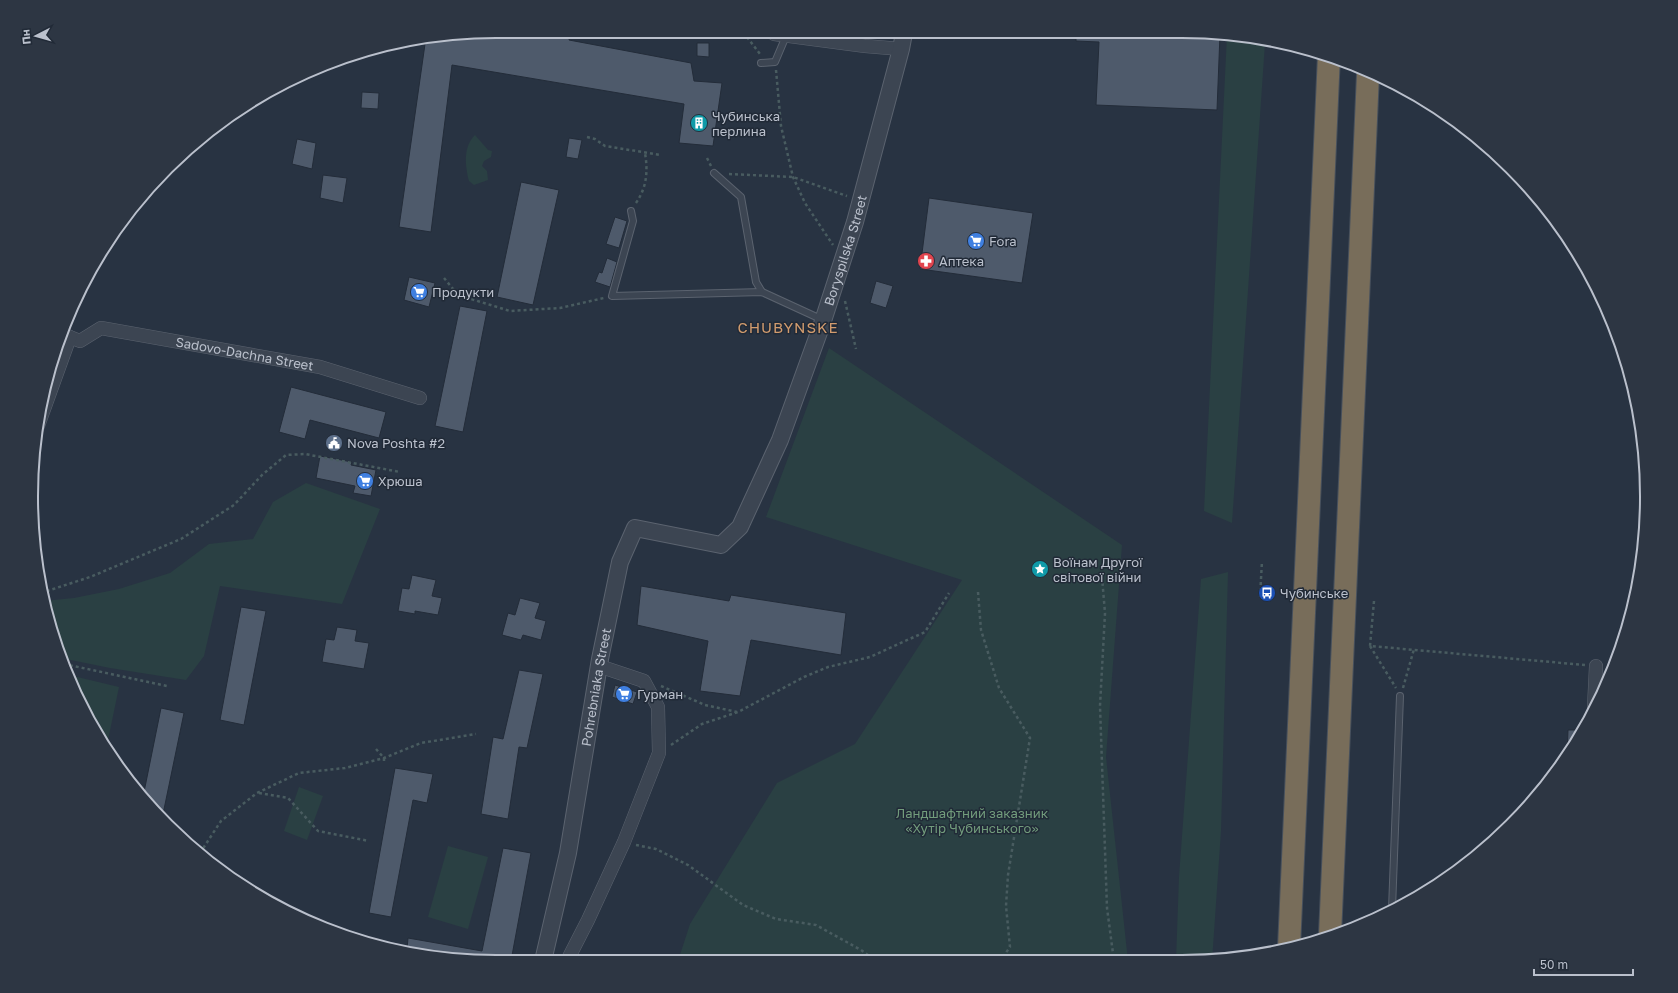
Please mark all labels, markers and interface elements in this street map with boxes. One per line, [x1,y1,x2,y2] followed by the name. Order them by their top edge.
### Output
[16,16,56,56] north arrow
[18,29,33,45] text: Пн
[712,108,780,139] place label: Чубинська перлина
[689,113,709,133] building icon: Чубинська перлина
[820,193,870,308] street label: Boryspilska Street
[966,231,986,251] supermarket icon: Fora
[989,233,1017,249] place label: Fora
[916,251,936,271] pharmacy icon: Аптека
[939,253,984,269] place label: Аптека
[409,282,429,302] supermarket icon: Продукти
[432,284,494,300] place label: Продукти
[737,318,839,336] district label: CHUBYNSKE
[175,333,315,374] street label: Sadovo-Dachna Street
[324,433,344,453] public building icon: Nova Poshta #2
[347,435,445,451] place label: Nova Poshta #2
[355,471,375,491] supermarket icon: Хрюша
[378,473,423,489] place label: Хрюша
[1053,554,1143,585] place label: Воїнам Другої світової війни
[1030,559,1050,579] place icon: Воїнам Другої світової війни
[1257,583,1277,603] bus stop icon: Чубинське
[1280,585,1348,601] place label: Чубинське
[578,627,614,748] street label: Pohrebniaka Street
[614,684,634,704] supermarket icon: Гурман
[637,686,683,702] place label: Гурман
[896,805,1049,836] park label: Ландшафтний заказник «Хутір Чубинського»
[1534,951,1633,977] scale bar
[1540,957,1568,972] text: 50 m

